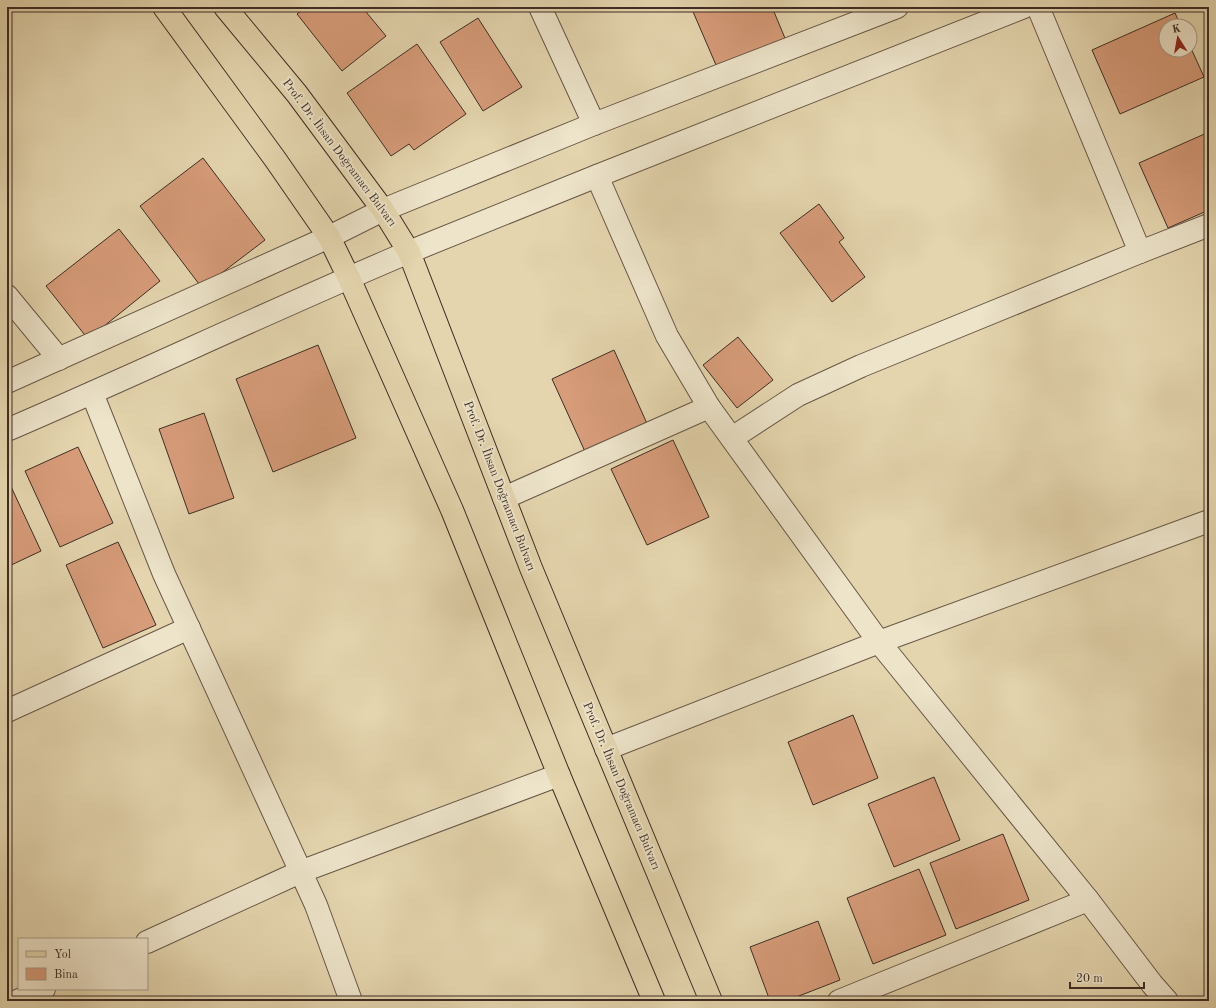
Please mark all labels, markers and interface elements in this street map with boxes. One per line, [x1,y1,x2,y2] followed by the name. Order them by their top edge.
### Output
[1158,18,1198,58] north arrow
[1171,23,1182,36] text: K
[280,75,401,229] street label: Prof. Dr. İhsan Doğramacı Bulvarı
[461,398,541,573] street label: Prof. Dr. İhsan Doğramacı Bulvarı
[580,699,666,872] street label: Prof. Dr. İhsan Doğramacı Bulvarı
[18,938,148,990] legend
[54,949,71,961] text: Yol
[1070,964,1144,990] scale bar
[54,969,78,981] text: Bina
[1076,973,1103,985] text: 20 m

